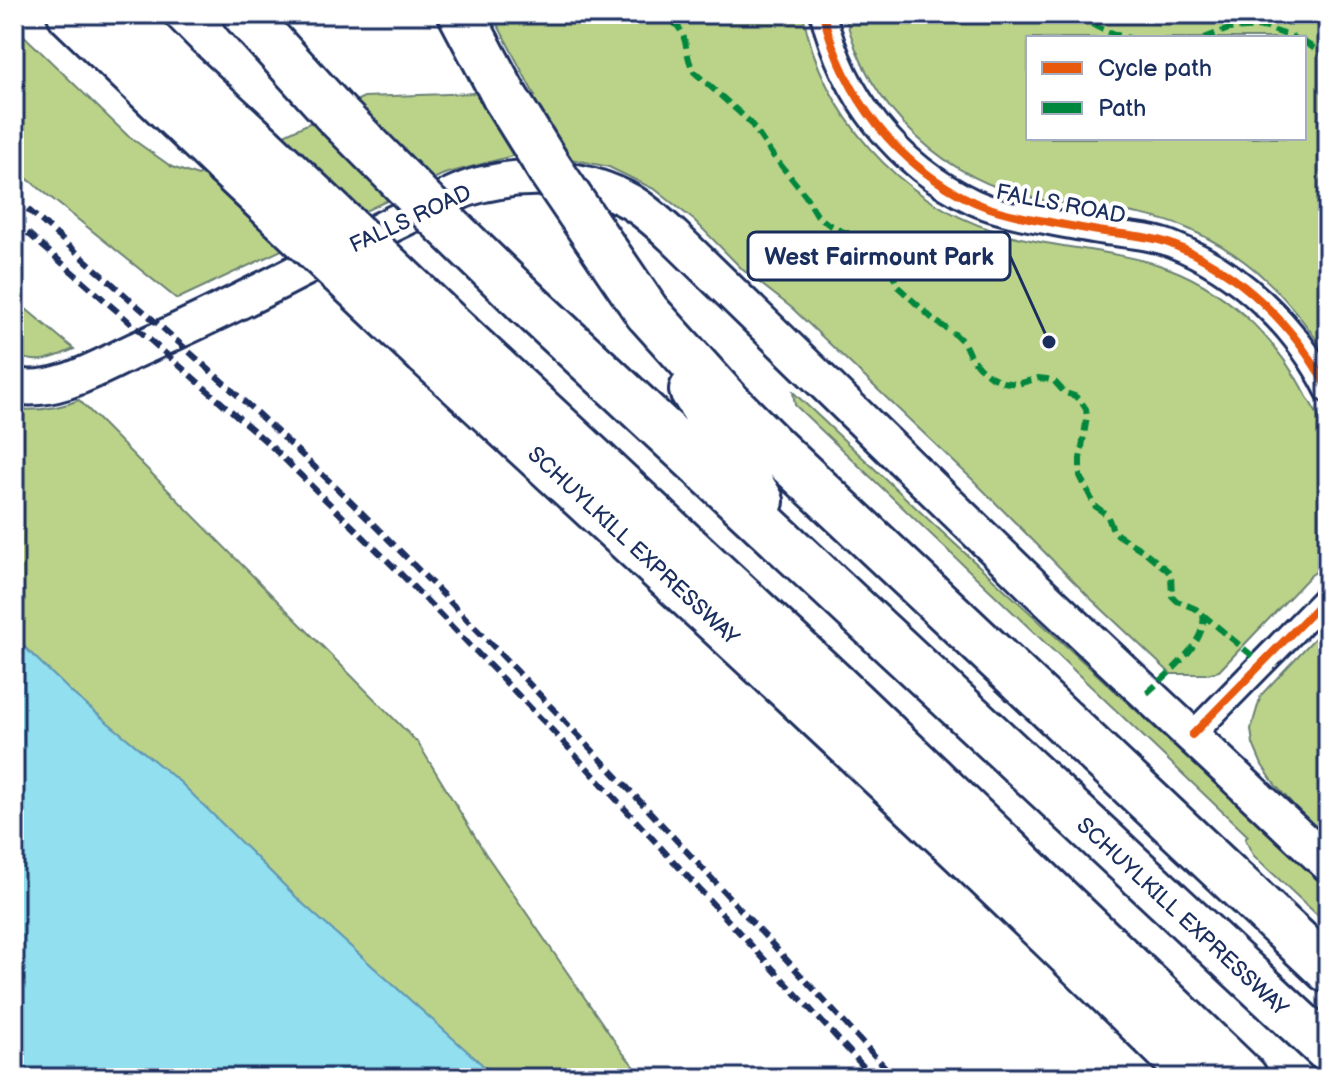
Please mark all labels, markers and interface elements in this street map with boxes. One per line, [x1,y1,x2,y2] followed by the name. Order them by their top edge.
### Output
[1026,36,1306,140] legend
[1098,54,1212,83] text: Cycle path
[1098,94,1146,123] text: Path
[345,179,476,259] street label: FALLS ROAD
[994,179,1128,230] street label: FALLS ROAD
[748,232,1010,280] callout: West Fairmount Park
[764,243,994,272] text: West Fairmount Park
[522,441,744,651] street label: SCHUYLKILL EXPRESSWAY
[1071,812,1293,1022] street label: SCHUYLKILL EXPRESSWAY

